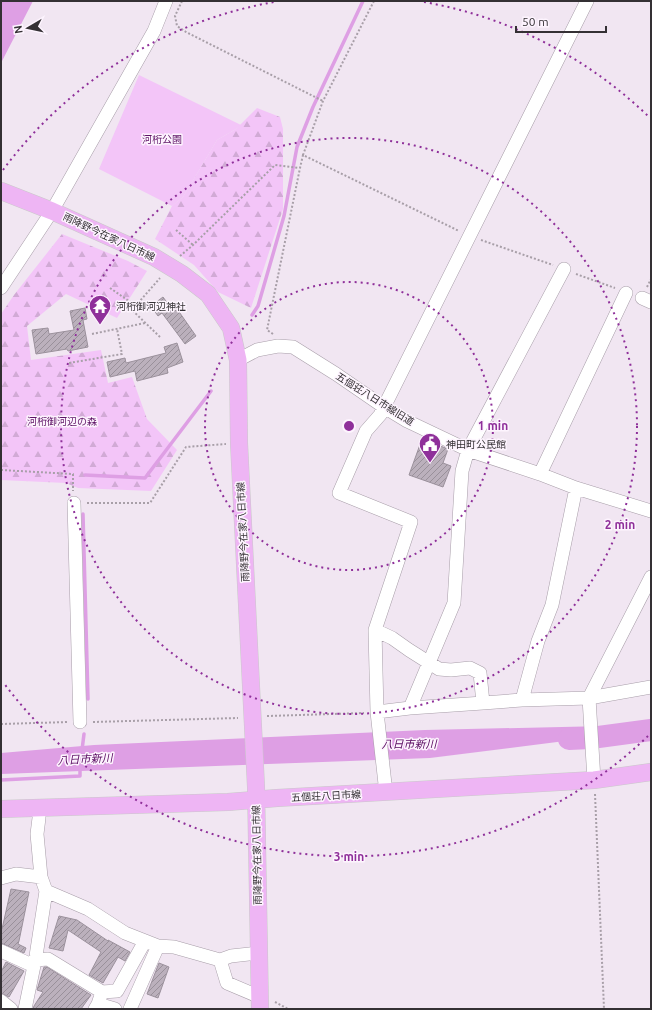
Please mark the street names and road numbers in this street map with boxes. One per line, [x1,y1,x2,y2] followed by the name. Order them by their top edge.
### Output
[61,211,157,263] street label: 雨降野今在家八日市線
[334,370,416,428] street label: 五個荘八日市線旧道
[235,482,251,582] street label: 雨降野今在家八日市線
[291,789,361,803] street label: 五個荘八日市線
[251,805,263,905] street label: 雨降野今在家八日市線

